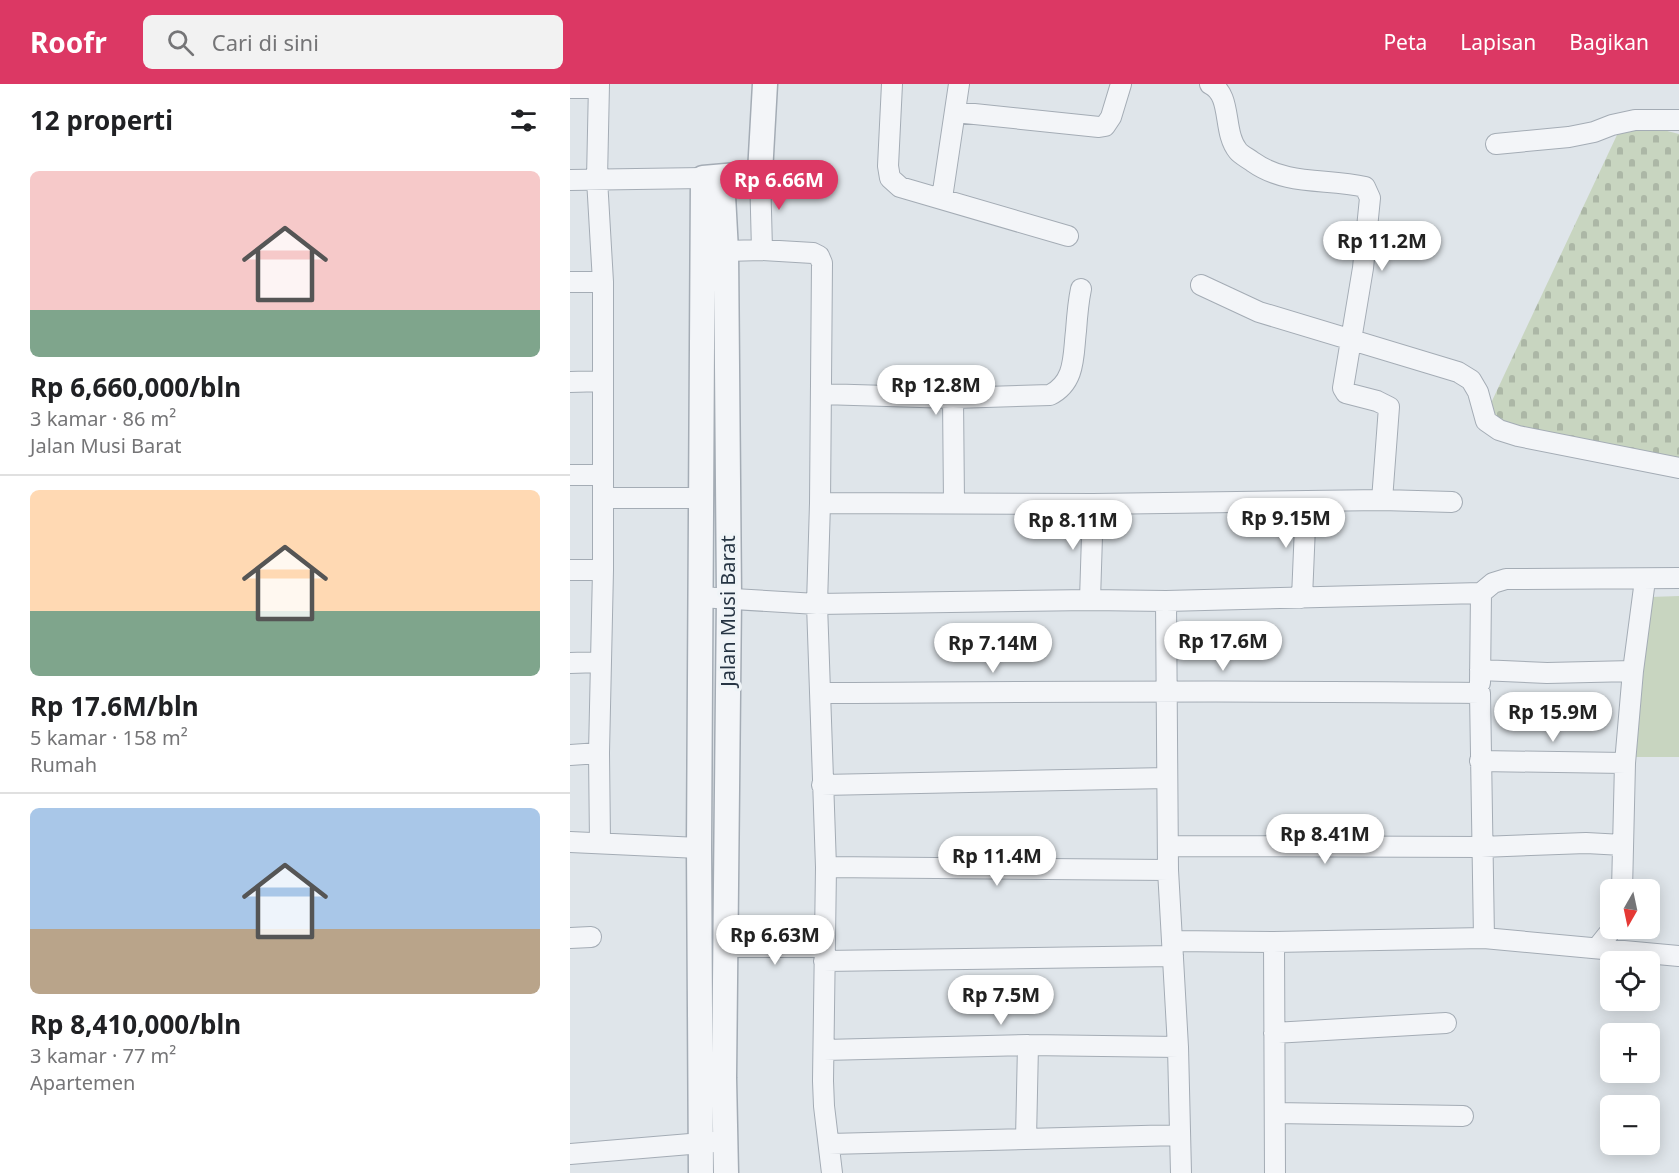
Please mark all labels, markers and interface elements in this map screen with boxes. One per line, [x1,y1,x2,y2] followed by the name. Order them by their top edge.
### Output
[143,15,563,69] search box
[30,23,107,61] text: Roofr
[164,26,197,59] icon: search
[212,27,319,57] text: Cari di sini
[1383,28,1427,56] text: Peta
[1460,28,1536,56] text: Lapisan
[1569,28,1649,56] text: Bagikan
[30,102,173,138] text: 12 properti
[507,104,540,137] icon: filters
[717,160,841,211] pin: Rp 6.66M
[734,166,824,193] text: Rp 6.66M
[231,210,339,318] icon: home
[1320,221,1444,272] pin: Rp 11.2M
[1337,227,1427,254] text: Rp 11.2M
[874,365,998,416] pin: Rp 12.8M
[30,369,241,405] text: Rp 6,660,000/bln
[891,371,981,398] text: Rp 12.8M
[30,405,176,432] text: 3 kamar · 86 m²
[30,432,182,459] text: Jalan Musi Barat
[1224,498,1348,549] pin: Rp 9.15M
[1011,500,1135,551] pin: Rp 8.11M
[1241,504,1331,531] text: Rp 9.15M
[1028,506,1118,533] text: Rp 8.11M
[231,529,339,637] icon: home
[714,535,741,689] street label: Jalan Musi Barat
[1161,621,1285,672] pin: Rp 17.6M
[931,623,1055,674] pin: Rp 7.14M
[1178,627,1268,654] text: Rp 17.6M
[948,629,1038,656] text: Rp 7.14M
[30,688,199,724] text: Rp 17.6M/bln
[1491,692,1615,743] pin: Rp 15.9M
[1508,698,1598,725] text: Rp 15.9M
[30,724,188,751] text: 5 kamar · 158 m²
[30,751,97,778] text: Rumah
[1263,814,1387,865] pin: Rp 8.41M
[1280,820,1370,847] text: Rp 8.41M
[935,836,1059,887] pin: Rp 11.4M
[952,842,1042,869] text: Rp 11.4M
[231,847,339,955] icon: home
[1600,879,1660,939] north arrow
[1600,879,1660,1155] map controls
[713,915,837,966] pin: Rp 6.63M
[730,921,820,948] text: Rp 6.63M
[1600,951,1660,1011] button: locate
[946,975,1056,1026] pin: Rp 7.5M
[962,981,1040,1008] text: Rp 7.5M
[30,1006,241,1042] text: Rp 8,410,000/bln
[1600,1023,1660,1083] button: +
[30,1042,176,1069] text: 3 kamar · 77 m²
[30,1069,135,1096] text: Apartemen
[1600,1095,1660,1155] button: −

